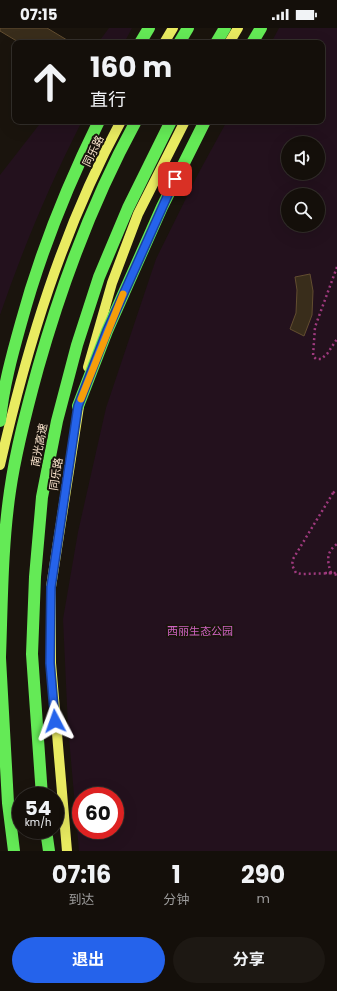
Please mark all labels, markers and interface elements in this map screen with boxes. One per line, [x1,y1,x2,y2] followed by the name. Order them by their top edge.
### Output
[20,4,57,25] text: 07:15
[90,48,172,87] text: 160 m
[24,56,76,108] icon: ahead
[90,87,126,112] text: 直行
[79,133,107,169] street label: 同乐路
[281,136,325,232] map controls
[281,136,325,180] button: sound
[158,162,192,196] pin
[164,168,186,190] icon: arrive
[281,188,325,232] button: search
[27,422,51,468] street label: 南光高速
[46,456,66,492] street label: 同乐路
[167,623,233,639] park label: 西丽生态公园
[34,700,76,742] position arrow
[72,787,124,839] speed limit sign: 60
[25,794,51,822] text: 54
[25,815,51,830] text: km/h
[52,858,111,891] text: 07:16
[172,858,181,891] text: 1
[241,858,285,891] text: 290
[256,889,270,908] text: m
[69,890,95,909] text: 到达
[163,890,189,909] text: 分钟
[12,937,165,983] button: 退出
[173,937,325,983] button: 分享

